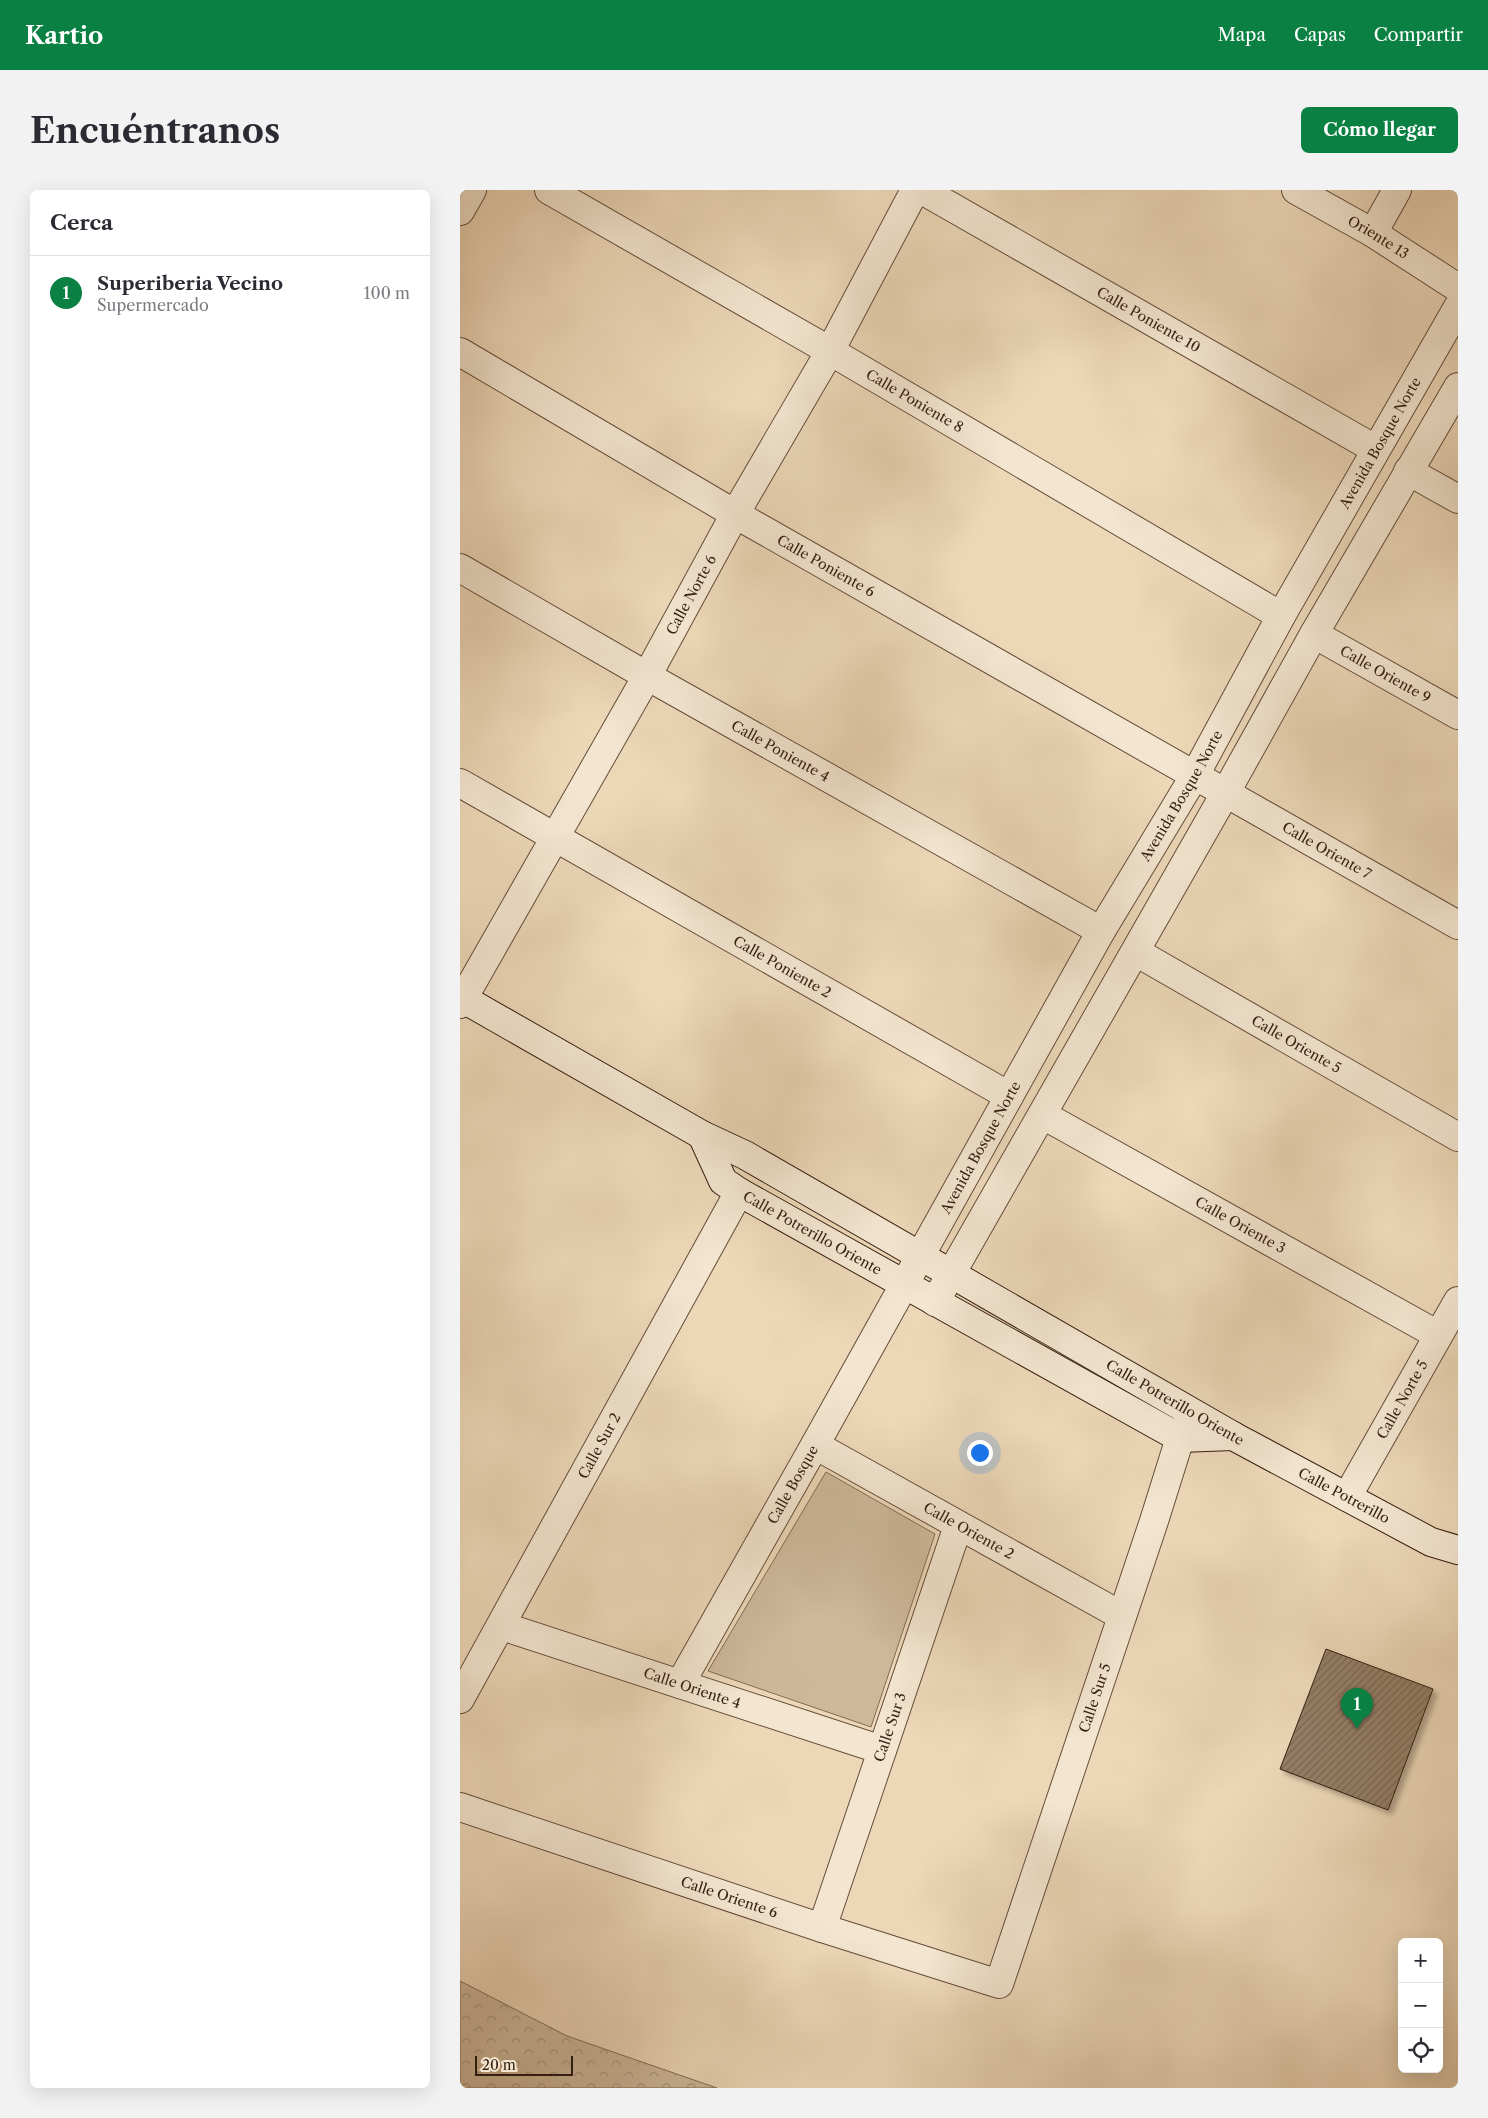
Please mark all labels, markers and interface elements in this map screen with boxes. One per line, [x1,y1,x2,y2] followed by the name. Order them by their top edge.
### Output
[25,21,103,50] text: Kartio
[1218,24,1266,46] text: Mapa
[1294,24,1346,46] text: Capas
[1374,24,1463,46] text: Compartir
[1301,107,1458,153] button: Cómo llegar
[30,109,280,152] text: Encuéntranos
[50,210,113,235] text: Cerca
[1345,212,1412,263] street label: Oriente 13
[97,272,283,295] text: Superiberia Vecino
[62,283,70,303] text: 1
[364,283,410,303] text: 100 m
[1094,283,1204,356] street label: Calle Poniente 10
[97,295,209,315] text: Supermercado
[863,365,967,436] street label: Calle Poniente 8
[1335,374,1425,513] street label: Avenida Bosque Norte
[774,531,878,601] street label: Calle Poniente 6
[662,552,720,638] street label: Calle Norte 6
[1337,642,1434,707] street label: Calle Oriente 9
[728,716,833,786] street label: Calle Poniente 4
[1136,727,1227,865] street label: Avenida Bosque Norte
[1279,818,1375,883] street label: Calle Oriente 7
[730,932,834,1002] street label: Calle Poniente 2
[1248,1011,1345,1077] street label: Calle Oriente 5
[936,1078,1025,1218] street label: Avenida Bosque Norte
[740,1187,885,1279] street label: Calle Potrerillo Oriente
[1192,1193,1289,1257] street label: Calle Oriente 3
[1103,1356,1247,1449] street label: Calle Potrerillo Oriente
[1373,1357,1432,1442] street label: Calle Norte 5
[574,1410,625,1482] street label: Calle Sur 2
[967,1440,993,1466] your location
[763,1442,822,1527] street label: Calle Bosque
[1295,1464,1393,1527] street label: Calle Potrerillo
[920,1498,1017,1563] street label: Calle Oriente 2
[1075,1661,1115,1735] street label: Calle Sur 5
[641,1664,743,1712] street label: Calle Oriente 4
[1341,1688,1373,1729] pin: 1
[870,1690,910,1764] street label: Calle Sur 3
[678,1872,780,1922] street label: Calle Oriente 6
[1398,1938,1443,2073] map controls
[1398,1938,1443,1983] button: +
[1398,1983,1443,2028] button: −
[1398,2028,1443,2073] button: locate
[475,2053,572,2076] scale bar
[482,2056,516,2074] text: 20 m

